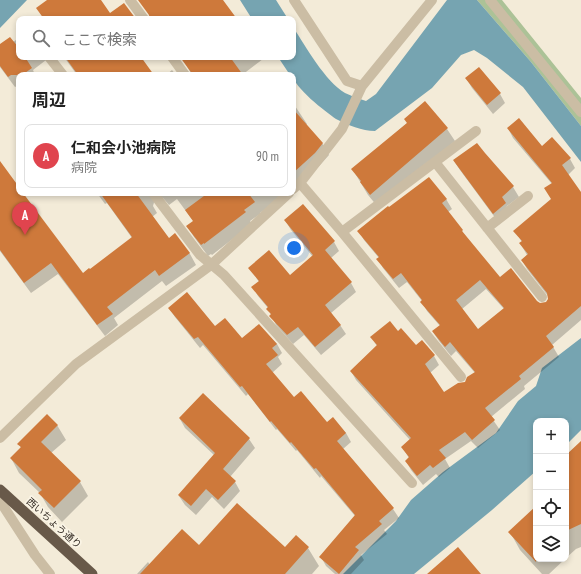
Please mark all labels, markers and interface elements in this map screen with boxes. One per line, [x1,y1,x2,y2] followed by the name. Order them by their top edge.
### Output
[16,16,296,60] search box
[30,27,52,49] icon: search
[62,30,137,49] text: ここで検索
[32,89,66,111] text: 周辺
[71,138,176,157] text: 仁和会小池病院
[43,148,49,165] text: A
[256,148,279,165] text: 90 m
[71,159,97,176] text: 病院
[12,202,38,235] pin: A
[284,238,304,258] your location
[533,418,569,562] map controls
[533,418,569,454] button: +
[533,454,569,490] button: −
[533,490,569,526] button: locate
[24,495,84,551] street label: 西いちょう通り
[533,526,569,562] button: layers

